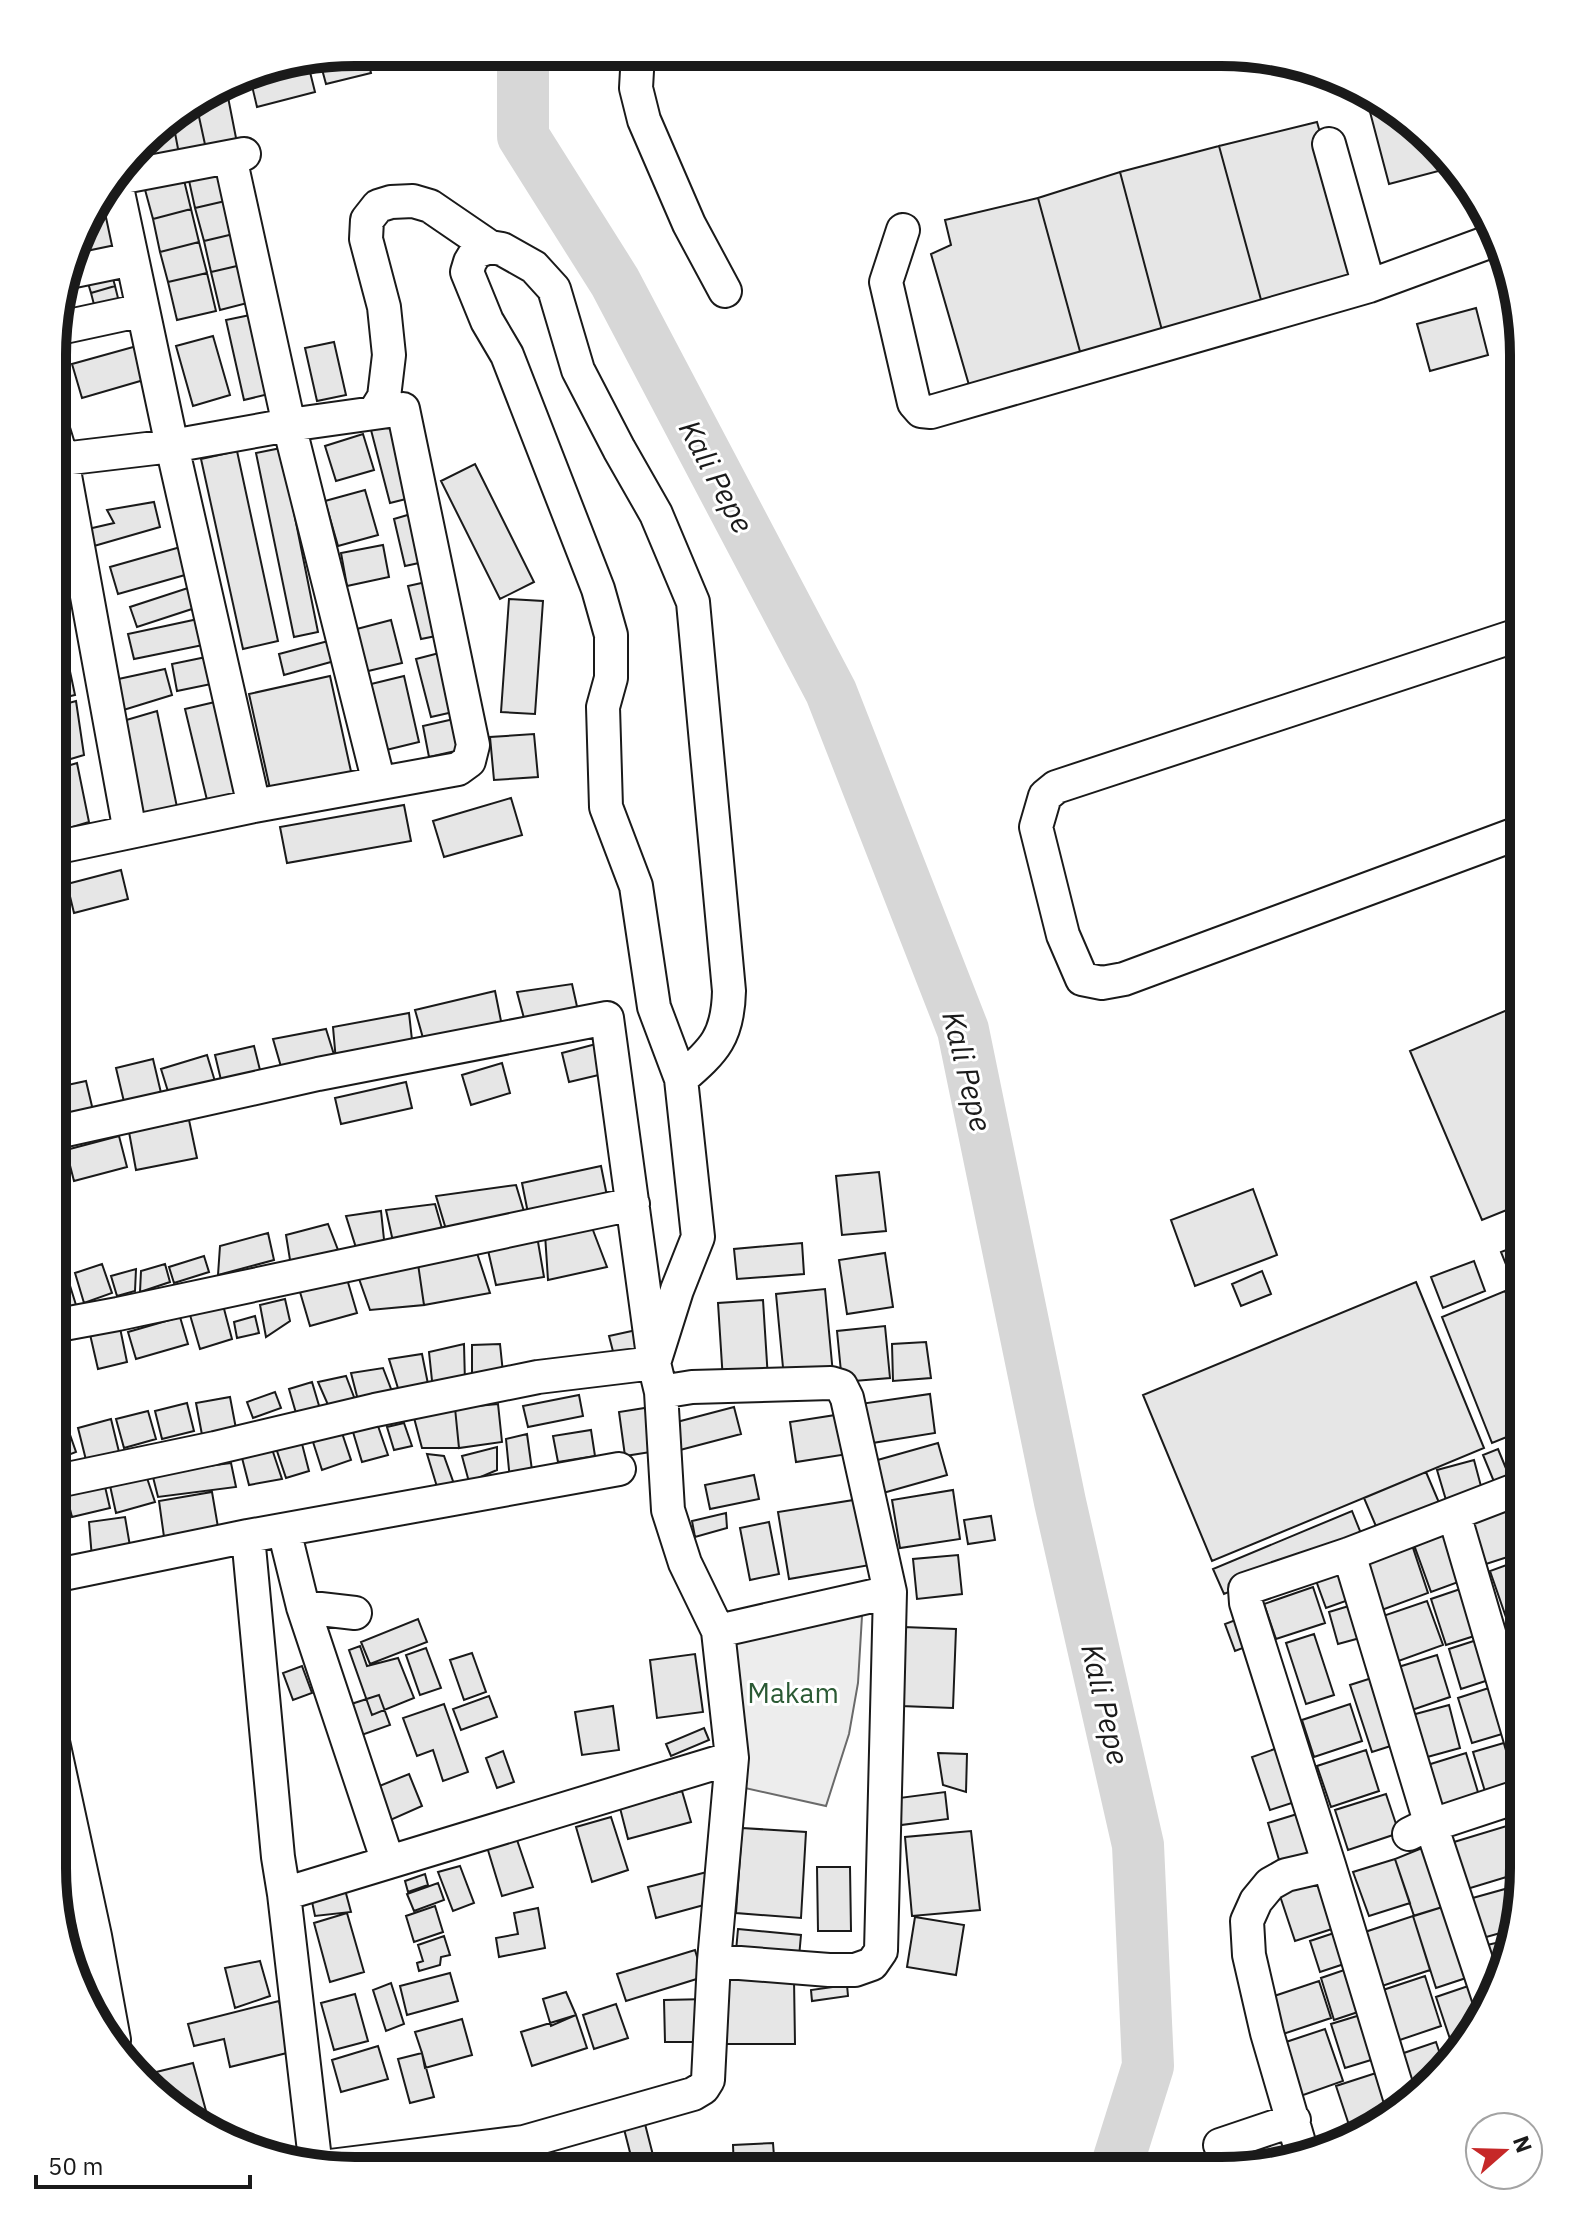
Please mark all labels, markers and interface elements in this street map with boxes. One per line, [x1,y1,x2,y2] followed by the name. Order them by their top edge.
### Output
[671,413,763,539] water label: Kali Pepe
[934,1007,1002,1135] water label: Kali Pepe
[1073,1640,1139,1768] water label: Kali Pepe
[747,1674,839,1711] park label: Makam
[1464,2111,1544,2191] north arrow
[1507,2132,1540,2156] text: N
[36,2139,250,2189] scale bar
[48,2150,103,2182] text: 50 m

